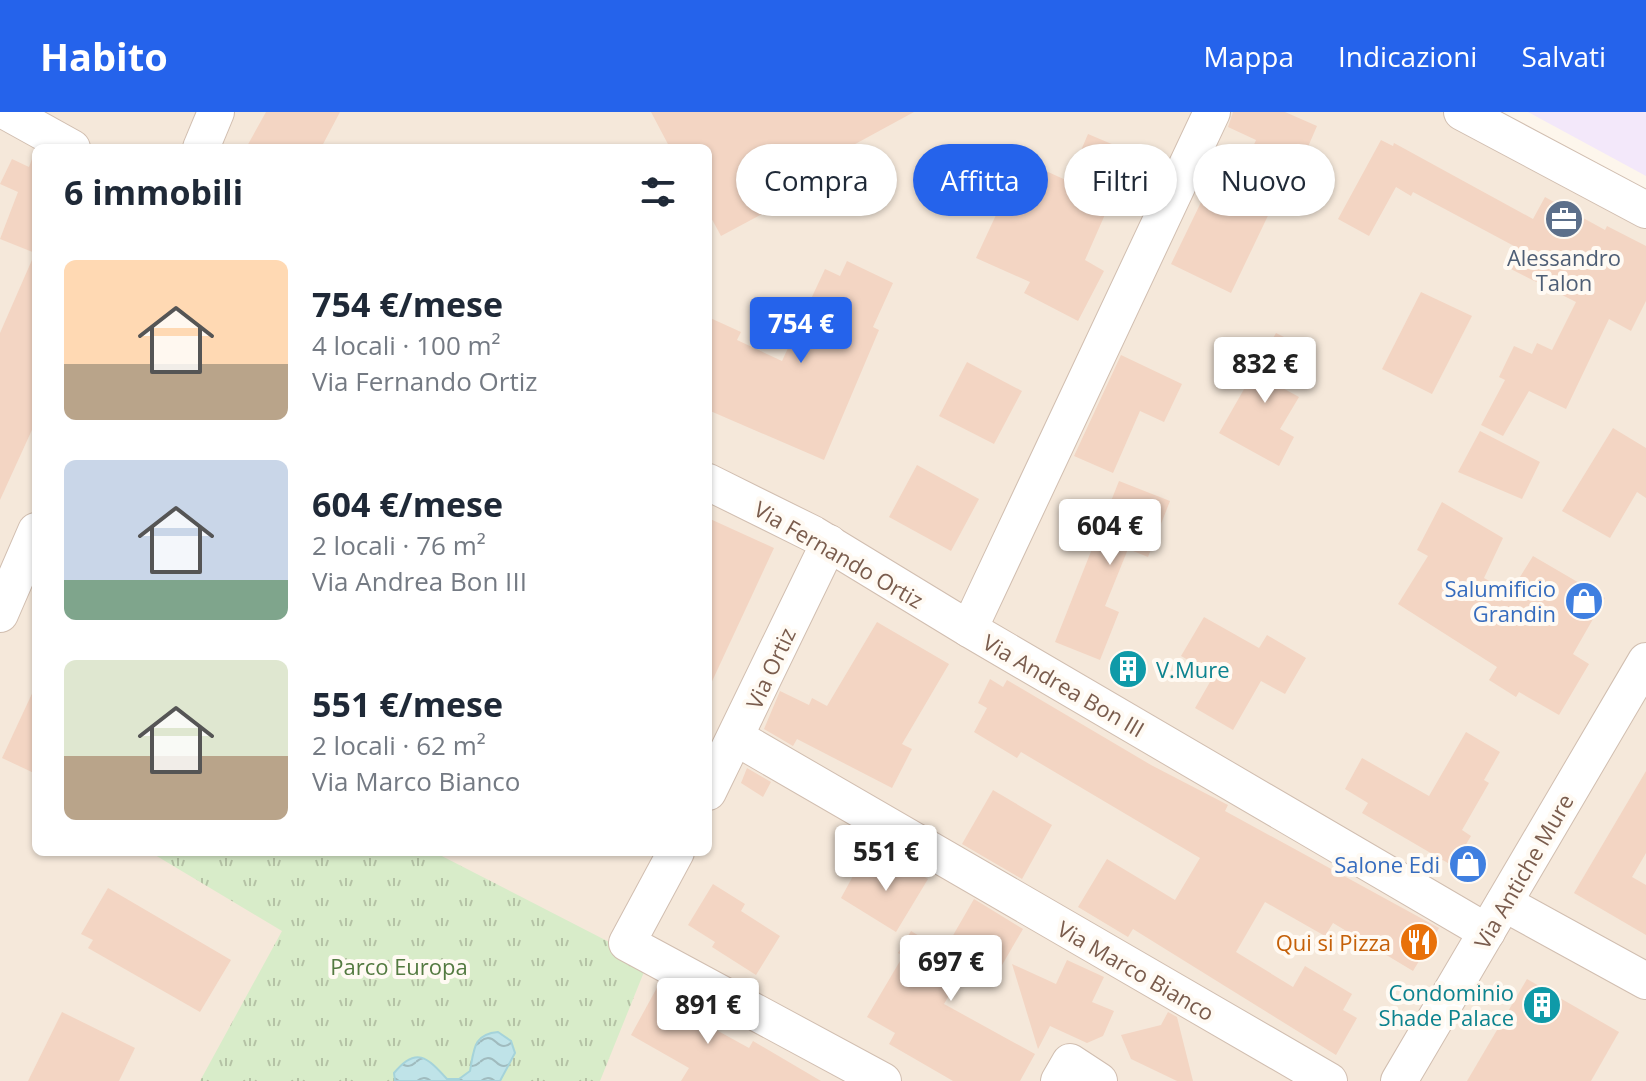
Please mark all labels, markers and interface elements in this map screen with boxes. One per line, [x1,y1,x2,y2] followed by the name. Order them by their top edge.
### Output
[40,30,168,82] text: Habito
[1203,37,1294,75] text: Mappa
[1338,37,1477,75] text: Indicazioni
[1521,37,1606,75] text: Salvati
[736,144,897,216] chip: Compra
[913,144,1048,216] chip: Affitta
[1064,144,1177,216] chip: Filtri
[1193,144,1335,216] chip: Nuovo
[64,169,243,215] text: 6 immobili
[636,170,680,214] icon: filters
[1543,198,1585,240] office icon: Alessandro Talon
[1507,242,1621,297] place label: Alessandro Talon
[312,281,503,327] text: 754 €/mese
[128,292,224,388] icon: home
[745,297,857,365] pin: 754 €
[768,305,834,341] text: 754 €
[312,327,501,363] text: 4 locali · 100 m²
[1209,337,1321,405] pin: 832 €
[1232,345,1298,381] text: 832 €
[312,363,537,399] text: Via Fernando Ortiz
[312,481,503,527] text: 604 €/mese
[128,492,224,588] icon: home
[749,493,929,615] street label: Via Fernando Ortiz
[1054,499,1166,567] pin: 604 €
[1077,507,1143,543] text: 604 €
[312,527,486,563] text: 2 locali · 76 m²
[312,563,527,599] text: Via Andrea Bon III
[1444,573,1556,628] place label: Salumificio Grandin
[1563,580,1605,622] shop icon: Salumificio Grandin
[738,622,802,714] street label: Via Ortiz
[978,627,1150,743] street label: Via Andrea Bon III
[1107,648,1149,690] building icon: V.Mure
[1156,654,1230,684] place label: V.Mure
[312,681,503,727] text: 551 €/mese
[128,692,224,788] icon: home
[312,727,486,763] text: 2 locali · 62 m²
[312,763,520,799] text: Via Marco Bianco
[1466,788,1580,954] street label: Via Antiche Mure
[830,825,942,893] pin: 551 €
[853,833,919,869] text: 551 €
[1447,843,1489,885] shop icon: Salone Edi
[1334,849,1440,879] place label: Salone Edi
[1052,913,1220,1027] street label: Via Marco Bianco
[1398,921,1440,963] restaurant icon: Qui si Pizza
[1276,927,1391,957] place label: Qui si Pizza
[895,935,1007,1003] pin: 697 €
[918,943,984,979] text: 697 €
[330,951,468,981] park label: Parco Europa
[1379,977,1514,1032] place label: Condominio Shade Palace
[652,978,764,1046] pin: 891 €
[1521,984,1563,1026] building icon: Condominio Shade Palace
[675,986,741,1022] text: 891 €

